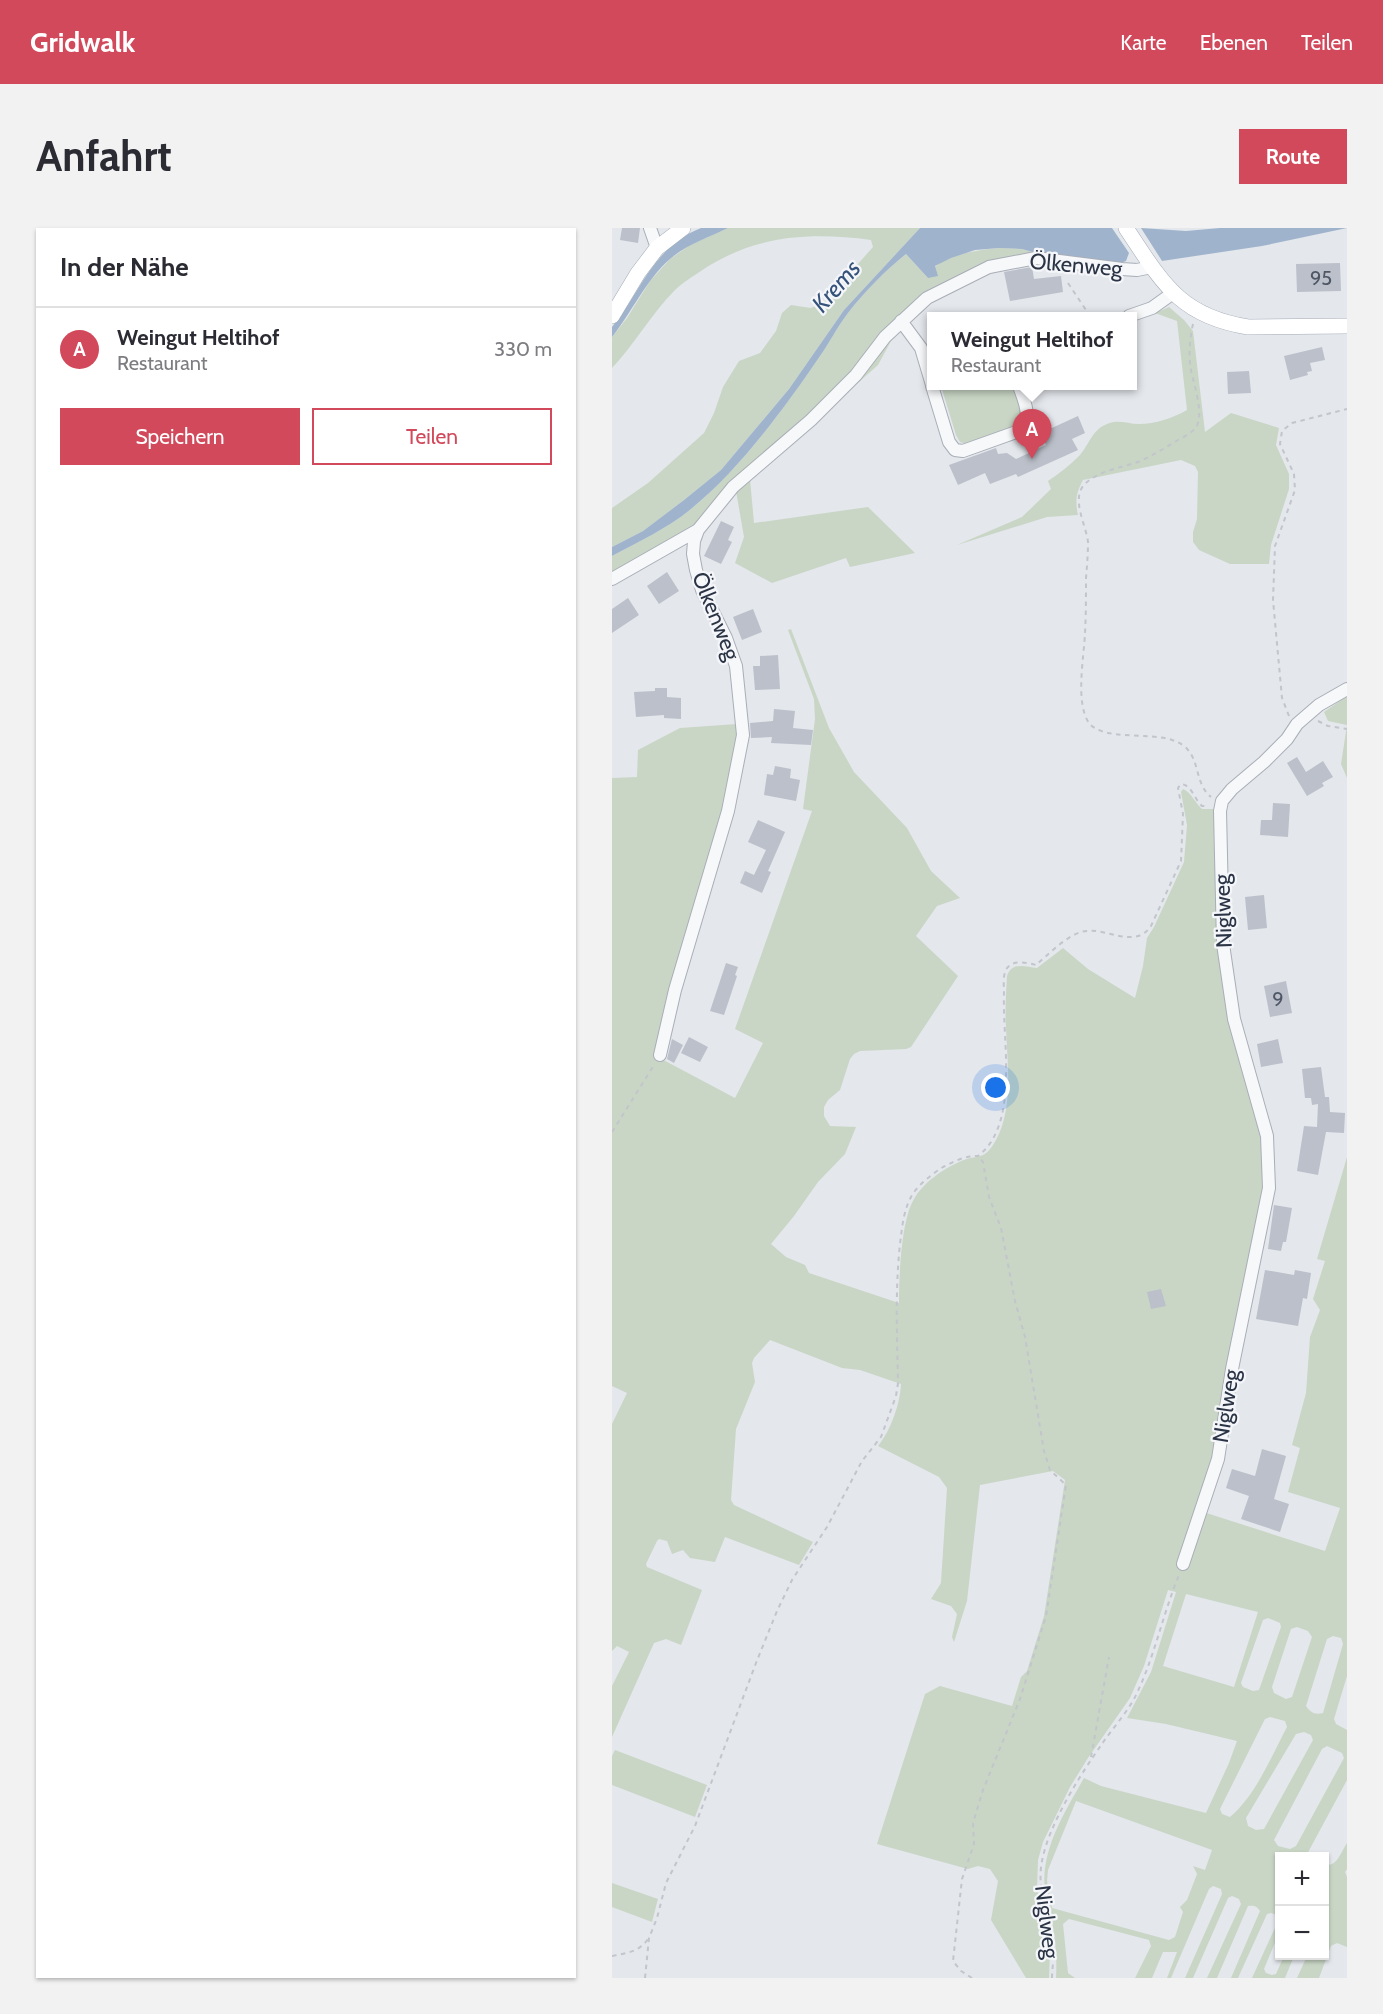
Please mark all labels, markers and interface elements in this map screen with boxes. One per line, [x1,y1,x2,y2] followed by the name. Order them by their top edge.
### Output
[30,25,135,59] text: Gridwalk
[1120,30,1167,55] text: Karte
[1200,30,1268,55] text: Ebenen
[1301,30,1353,55] text: Teilen
[1239,129,1347,184] button: Route
[36,130,172,182] text: Anfahrt
[1029,248,1124,283] street label: Ölkenweg
[60,251,189,283] text: In der Nähe
[805,254,867,318] water label: Krems
[1310,266,1332,290] house number: 95
[927,312,1137,390] popup
[117,324,279,351] text: Weingut Heltihof
[951,326,1113,353] text: Weingut Heltihof
[73,337,86,361] text: A
[494,337,552,361] text: 330 m
[117,351,208,375] text: Restaurant
[951,353,1041,377] text: Restaurant
[60,408,300,465] button: Speichern
[312,408,552,465] button: Teilen
[1012,410,1052,459] pin: A
[686,568,746,665] street label: Ölkenweg
[1208,872,1238,948] street label: Niglweg
[1272,987,1284,1011] house number: 9
[981,1073,1010,1102] your location
[1207,1366,1245,1445] street label: Niglweg
[1275,1852,1329,1960] map controls
[1275,1852,1329,1906] button: +
[1029,1884,1065,1961] street label: Niglweg
[1275,1906,1329,1960] button: −

